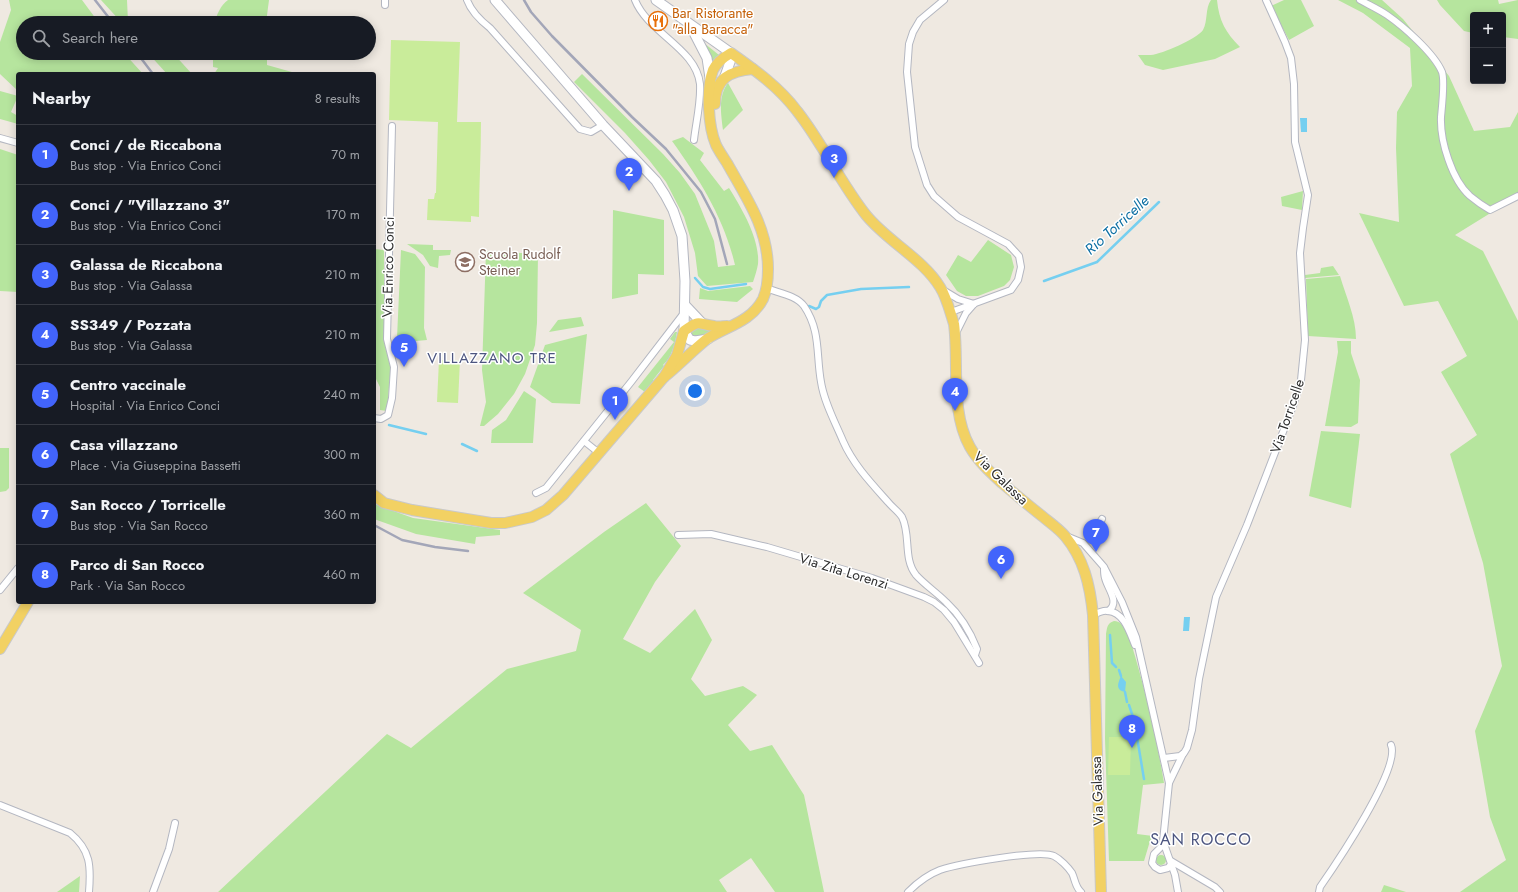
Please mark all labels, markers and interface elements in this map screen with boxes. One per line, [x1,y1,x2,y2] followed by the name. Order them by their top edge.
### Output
[672,3,754,39] place label: Bar Ristorante "alla Baracca"
[647,10,669,32] restaurant icon: Bar Ristorante "alla Baracca"
[1470,12,1506,84] map controls
[1470,12,1506,48] button: +
[16,16,376,60] search box
[30,27,52,49] icon: search
[62,27,138,49] text: Search here
[1470,48,1506,84] button: −
[32,86,90,110] text: Nearby
[315,89,360,108] text: 8 results
[70,134,222,156] text: Conci / de Riccabona
[42,145,48,164] text: 1
[331,145,360,164] text: 70 m
[821,145,847,178] pin: 3
[70,156,221,175] text: Bus stop · Via Enrico Conci
[616,158,642,191] pin: 2
[1080,190,1154,260] water label: Rio Torricelle
[70,194,230,216] text: Conci / "Villazzano 3"
[41,205,49,224] text: 2
[325,205,360,224] text: 170 m
[70,216,221,235] text: Bus stop · Via Enrico Conci
[377,216,399,318] street label: Via Enrico Conci
[479,244,562,280] place label: Scuola Rudolf Steiner
[454,251,476,273] school or university icon: Scuola Rudolf Steiner
[70,254,223,276] text: Galassa de Riccabona
[41,265,49,284] text: 3
[325,265,360,284] text: 210 m
[70,276,192,295] text: Bus stop · Via Galassa
[70,314,191,336] text: SS349 / Pozzata
[40,325,50,344] text: 4
[325,325,360,344] text: 210 m
[391,334,417,367] pin: 5
[70,336,192,355] text: Bus stop · Via Galassa
[427,347,557,369] district label: VILLAZZANO TRE
[70,374,186,396] text: Centro vaccinale
[1265,376,1309,456] street label: Via Torricelle
[942,378,968,411] pin: 4
[685,381,705,401] your location
[41,385,49,404] text: 5
[323,385,360,404] text: 240 m
[602,387,628,420] pin: 1
[70,396,220,415] text: Hospital · Via Enrico Conci
[70,434,178,456] text: Casa villazzano
[41,445,49,464] text: 6
[323,445,360,464] text: 300 m
[969,447,1033,509] street label: Via Galassa
[70,456,241,475] text: Place · Via Giuseppina Bassetti
[70,494,226,516] text: San Rocco / Torricelle
[41,505,49,524] text: 7
[324,505,360,524] text: 360 m
[70,516,208,535] text: Bus stop · Via San Rocco
[1083,519,1109,552] pin: 7
[988,546,1014,579] pin: 6
[797,548,891,594] street label: Via Zita Lorenzi
[70,554,204,576] text: Parco di San Rocco
[41,565,49,584] text: 8
[323,565,360,584] text: 460 m
[70,576,185,595] text: Park · Via San Rocco
[1119,715,1145,748] pin: 8
[1086,756,1108,826] street label: Via Galassa
[1150,828,1252,851] district label: SAN ROCCO

